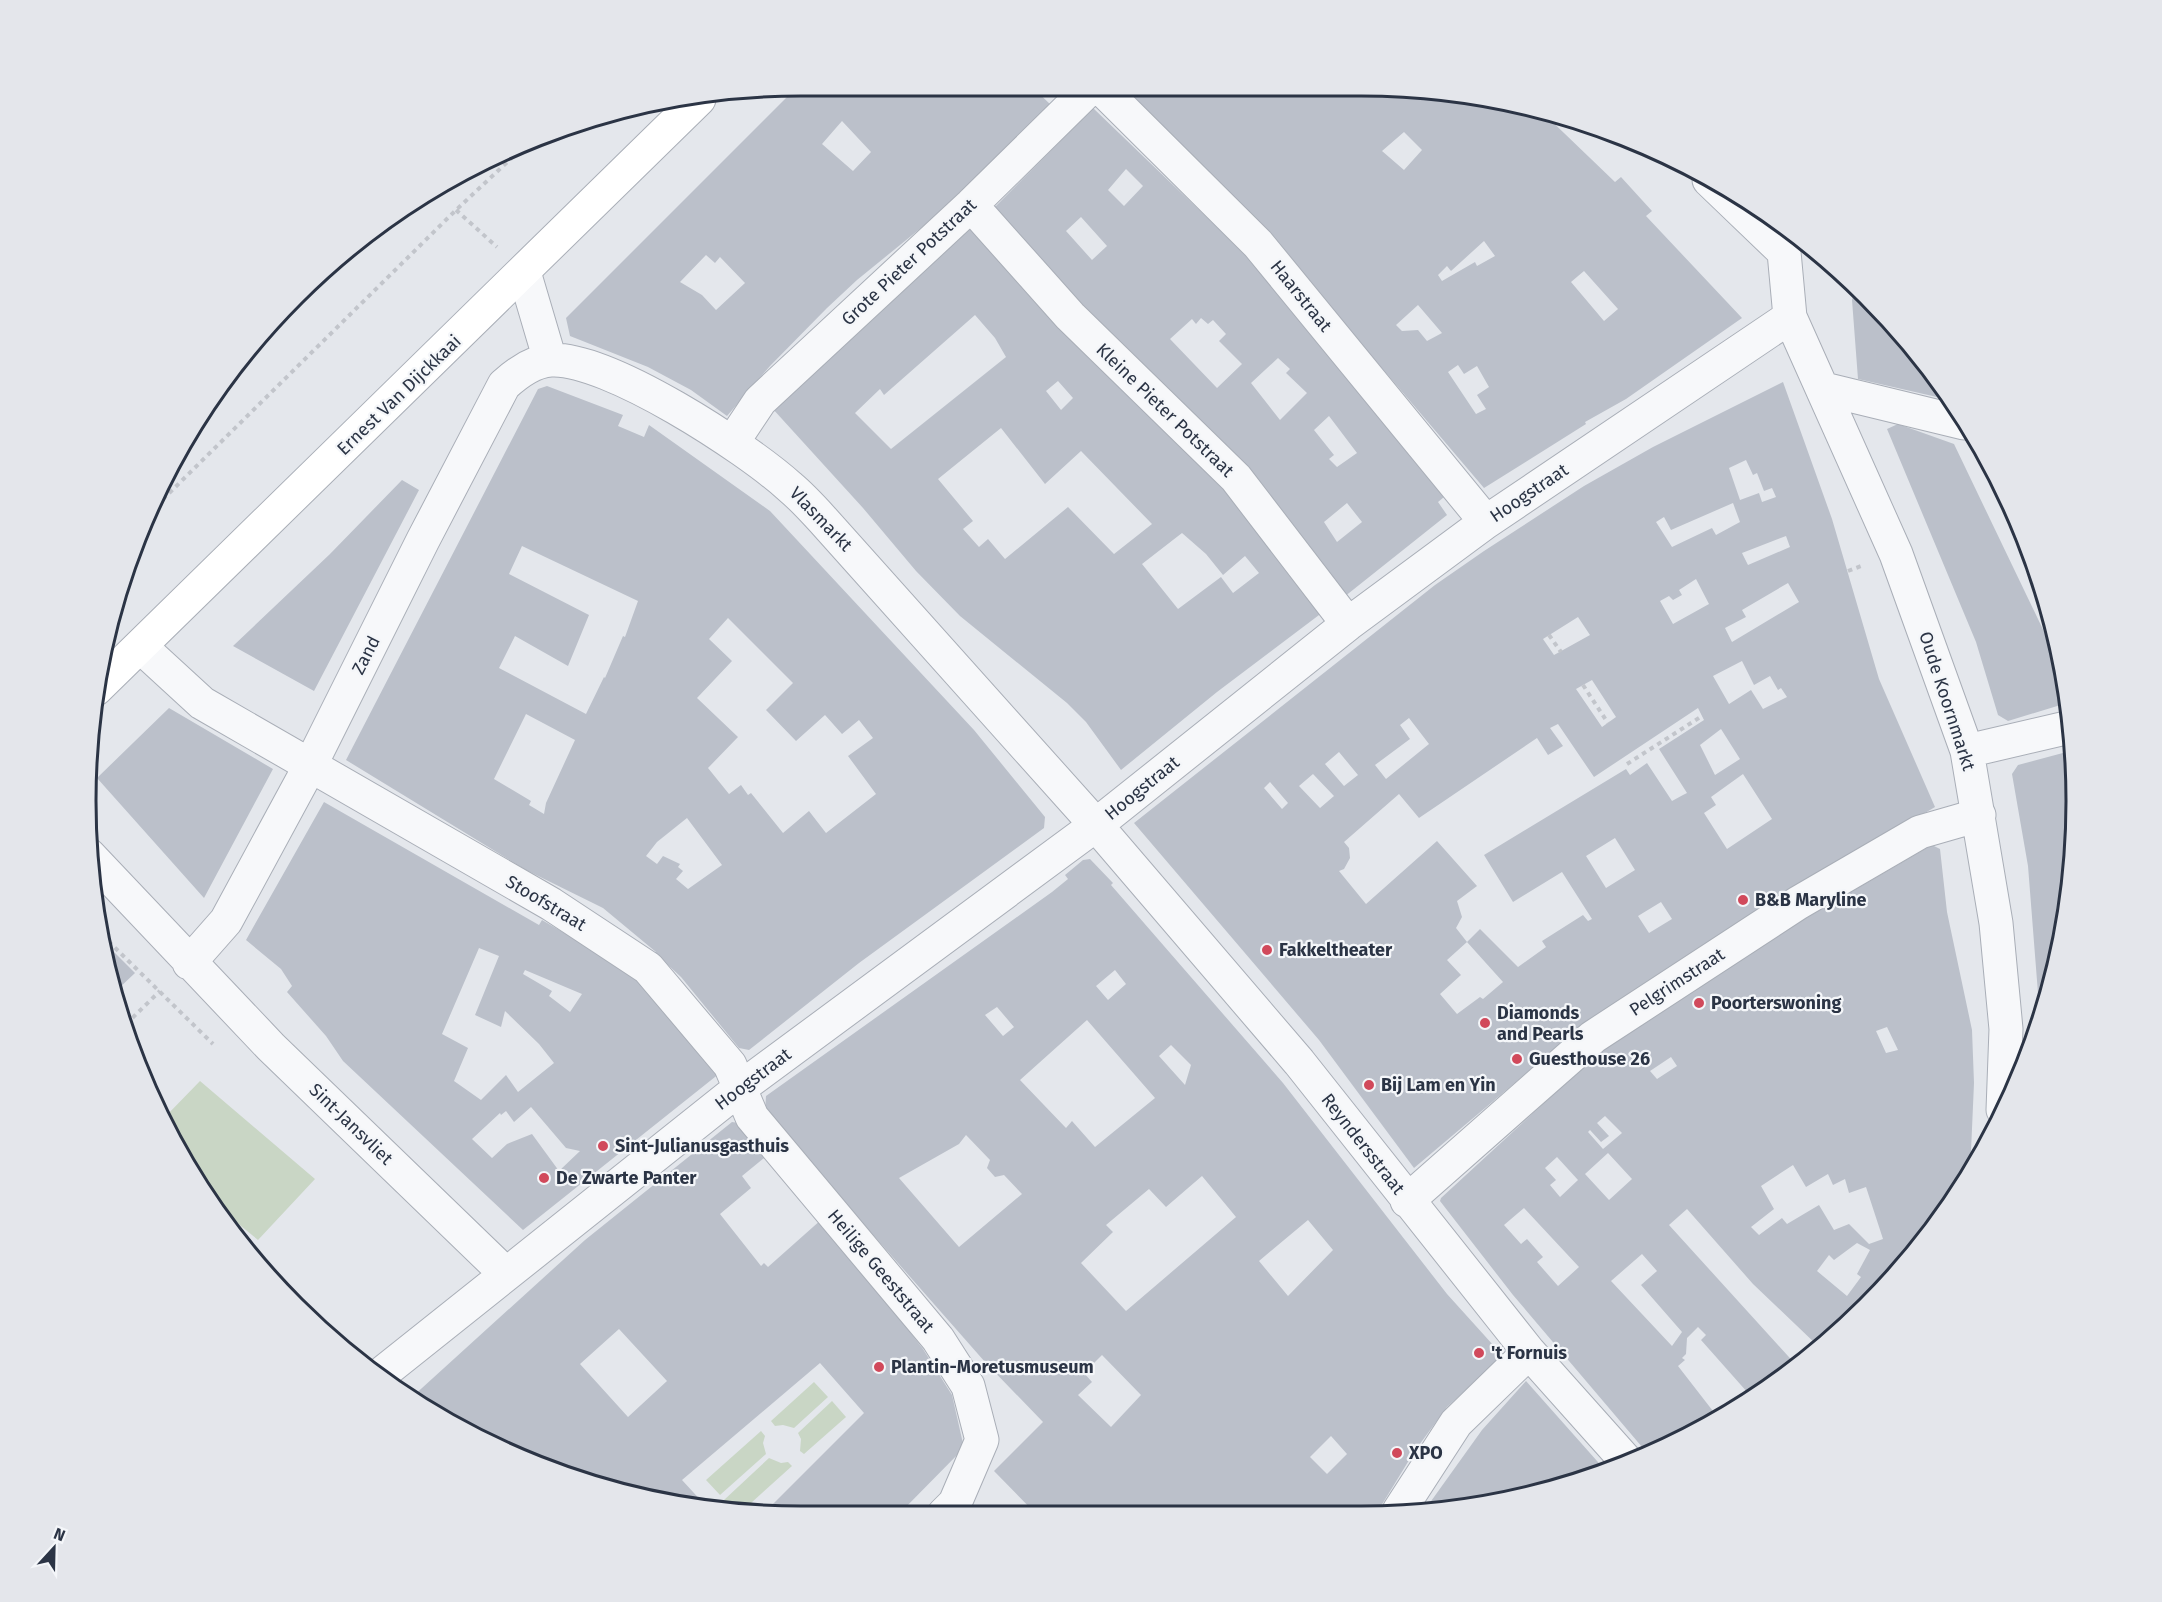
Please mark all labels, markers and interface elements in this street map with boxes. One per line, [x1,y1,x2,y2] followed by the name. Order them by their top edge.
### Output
[837,193,981,330] street label: Grote Pieter Potstraat
[1266,256,1337,337] street label: Haarstraat
[332,330,466,460] street label: Ernest Van Dijckkaai
[1092,339,1239,482] street label: Kleine Pieter Potstraat
[1486,459,1573,527] street label: Hoogstraat
[785,482,857,556] street label: Vlasmarkt
[1914,629,1980,774] street label: Oude Koornmarkt
[347,632,385,678] street label: Zand
[1100,751,1184,825] street label: Hoogstraat
[502,870,591,936] street label: Stoofstraat
[1755,889,1867,911] place label: B&B Maryline
[1736,893,1750,907] marker: B&B Maryline
[1279,939,1393,961] place label: Fakkeltheater
[1260,943,1274,957] marker: Fakkeltheater
[1625,943,1729,1021] street label: Pelgrimstraat
[1711,992,1841,1014] place label: Poorterswoning
[1692,996,1706,1010] marker: Poorterswoning
[1497,1002,1584,1045] place label: Diamonds and Pearls
[1478,1016,1492,1030] marker: Diamonds and Pearls
[711,1043,796,1115] street label: Hoogstraat
[1529,1048,1650,1070] place label: Guesthouse 26
[1510,1052,1524,1066] marker: Guesthouse 26
[1381,1074,1496,1096] place label: Bij Lam en Yin
[1362,1078,1376,1092] marker: Bij Lam en Yin
[305,1079,398,1170] street label: Sint-Jansvliet
[1317,1089,1410,1199] street label: Reyndersstraat
[615,1135,789,1157] place label: Sint-Julianusgasthuis
[596,1139,610,1153] marker: Sint-Julianusgasthuis
[556,1167,697,1189] place label: De Zwarte Panter
[537,1171,551,1185] marker: De Zwarte Panter
[823,1205,939,1338] street label: Heilige Geeststraat
[1491,1342,1567,1364] place label: 't Fornuis
[1472,1346,1486,1360] marker: 't Fornuis
[891,1356,1094,1378] place label: Plantin-Moretusmuseum
[872,1360,886,1374] marker: Plantin-Moretusmuseum
[1408,1442,1443,1464] place label: XPO
[1390,1446,1404,1460] marker: XPO
[24,1518,84,1578] north arrow
[51,1524,68,1545] text: N

